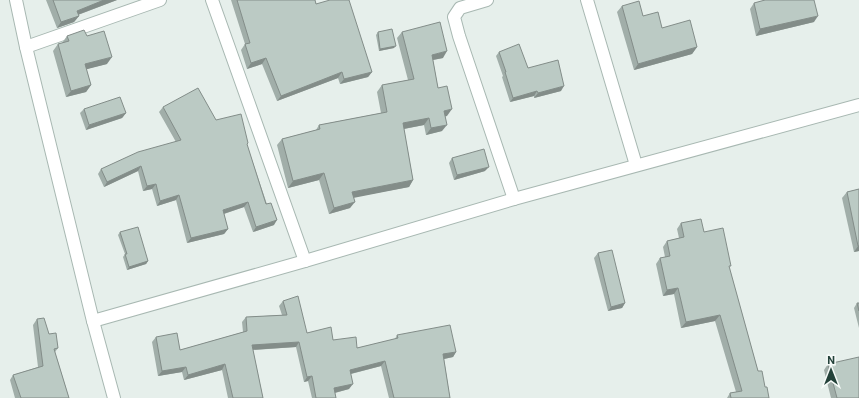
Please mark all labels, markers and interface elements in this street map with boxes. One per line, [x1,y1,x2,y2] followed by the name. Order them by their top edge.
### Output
[811,350,851,390] north arrow
[827,354,835,367] text: N

